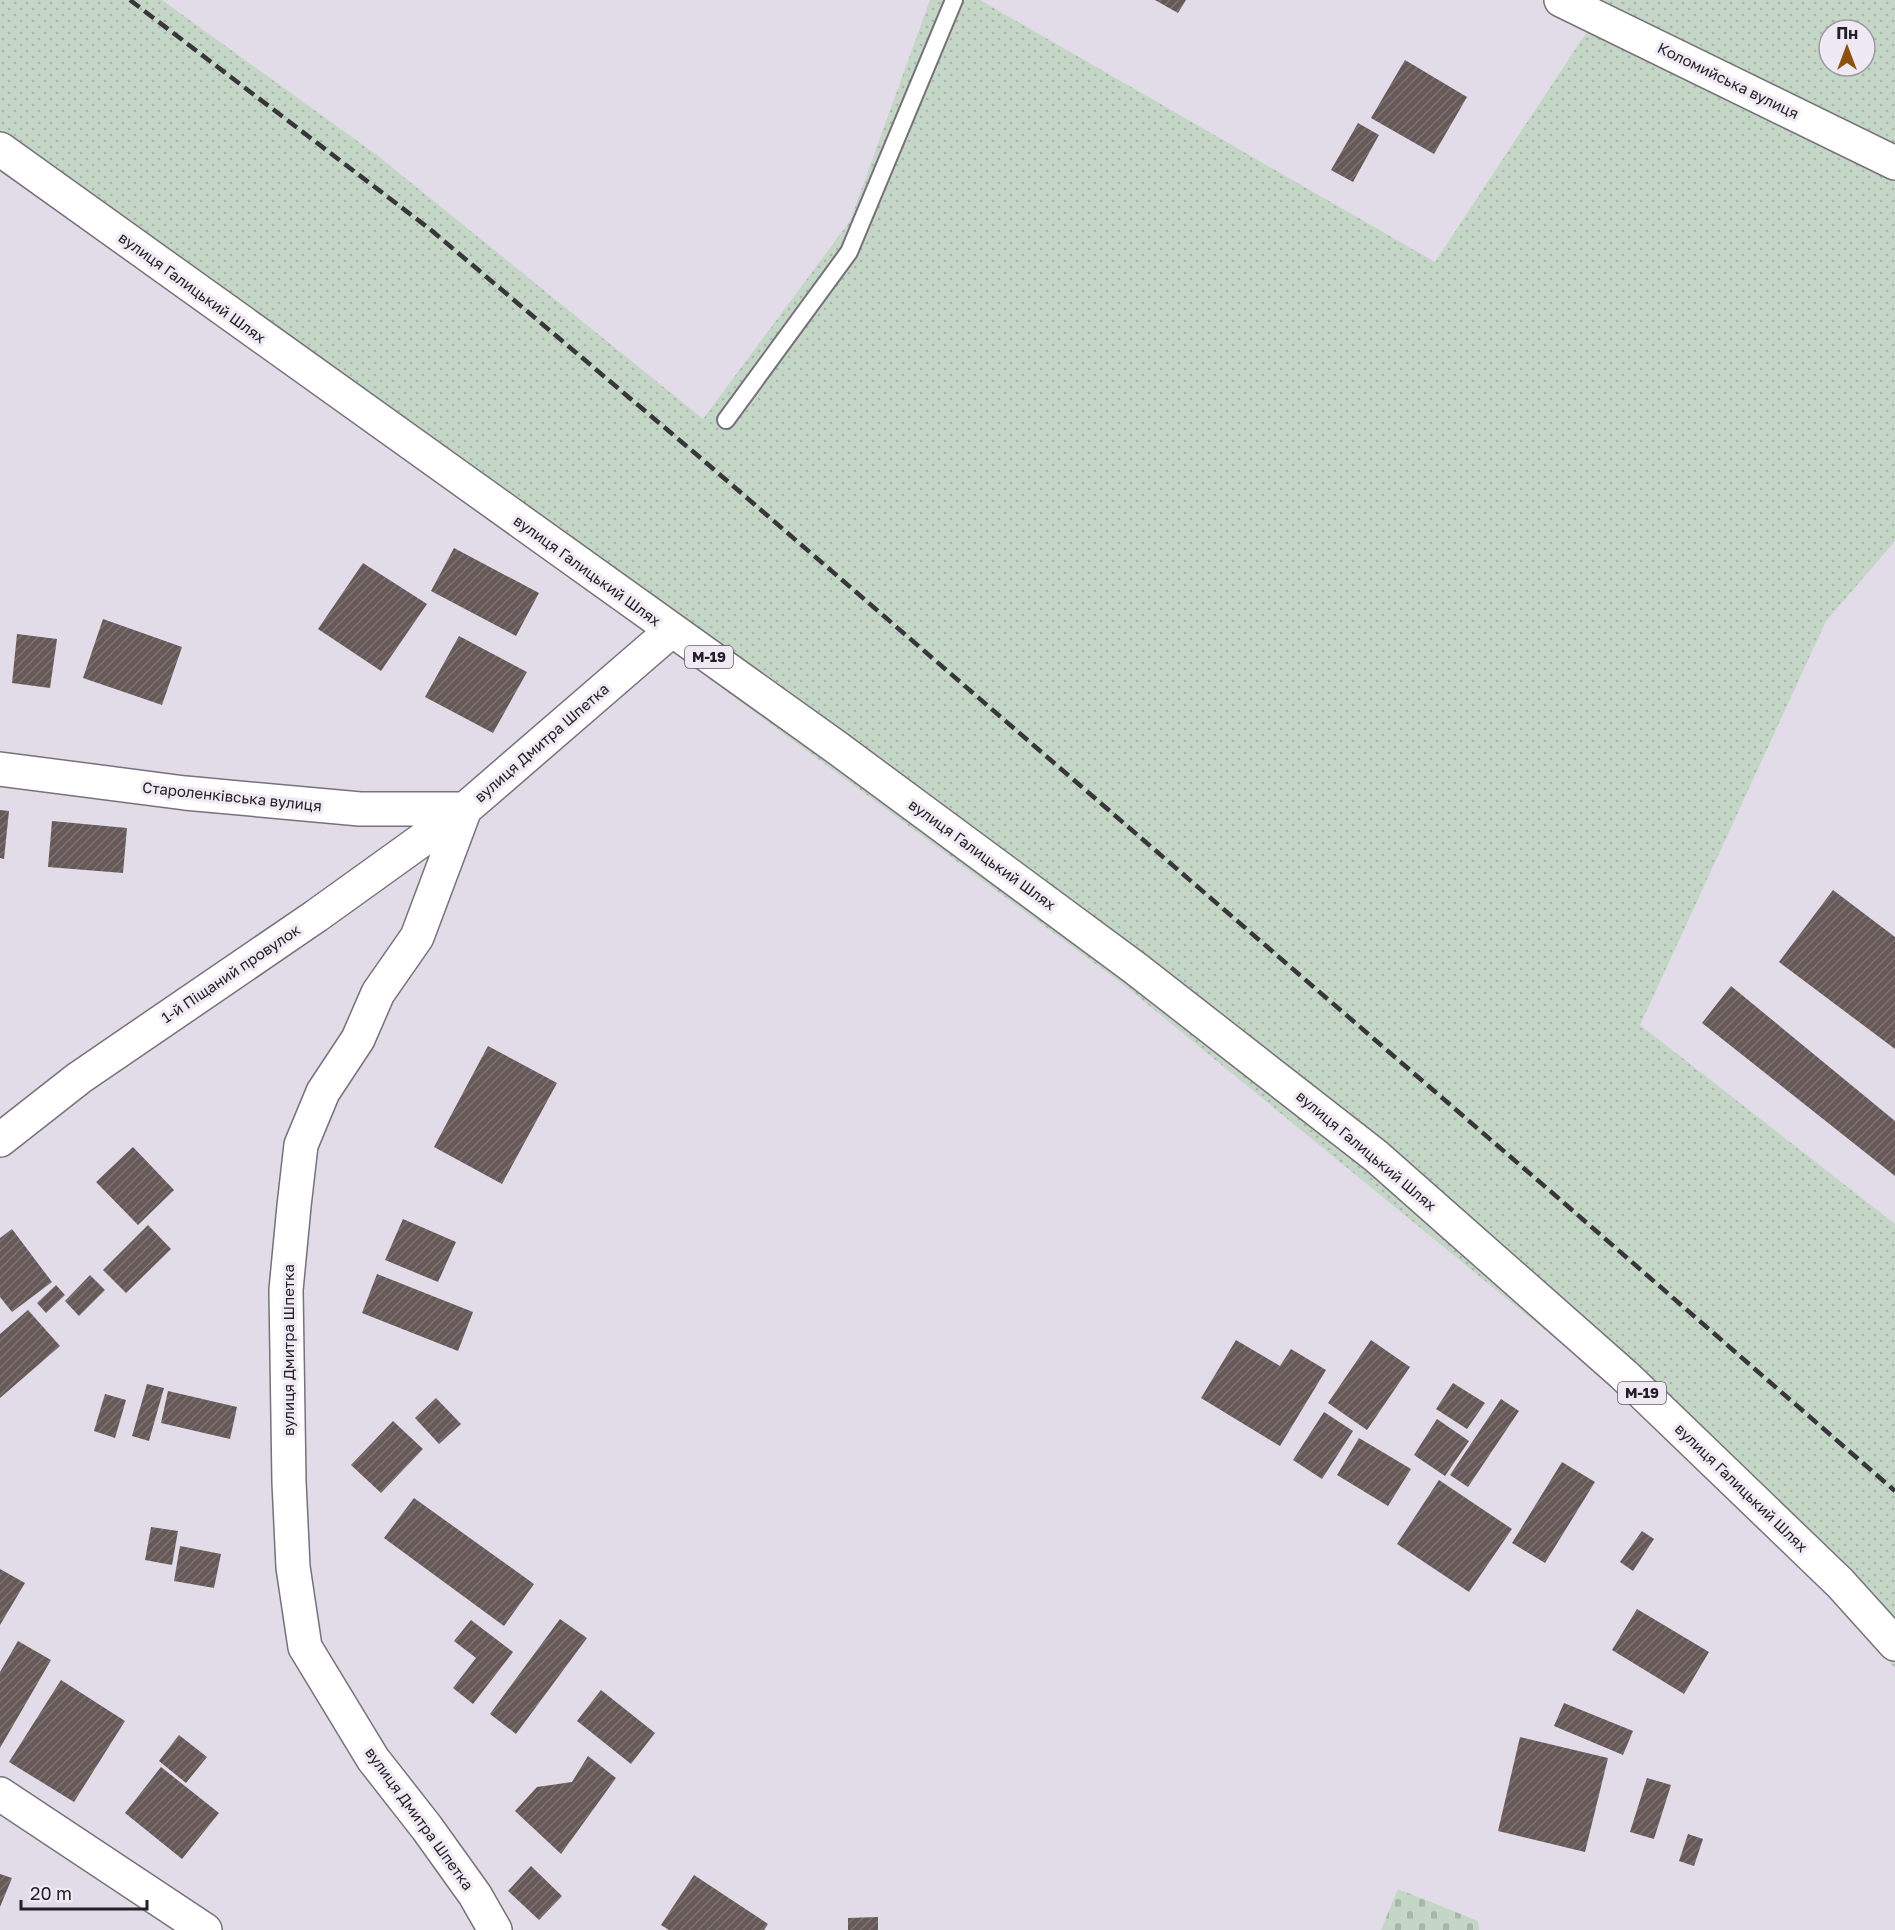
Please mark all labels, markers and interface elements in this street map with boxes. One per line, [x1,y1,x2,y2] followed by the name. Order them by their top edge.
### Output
[1817,18,1877,78] north arrow
[1836,23,1858,43] text: Пн
[1655,38,1802,122] street label: Коломийська вулиця
[116,228,270,347] street label: вулиця Галицький Шлях
[511,511,665,630] street label: вулиця Галицький Шлях
[685,646,733,668] road number: М-19
[471,679,612,805] street label: вулиця Дмитра Шпетка
[141,778,323,814] street label: Староленківська вулиця
[906,795,1060,914] street label: вулиця Галицький Шлях
[158,920,304,1026] street label: 1-й Піщаний провулок
[1293,1086,1440,1214] street label: вулиця Галицький Шлях
[279,1264,297,1436] street label: вулиця Дмитра Шпетка
[1618,1382,1666,1404] road number: М-19
[1672,1419,1812,1555] street label: вулиця Галицький Шлях
[362,1744,478,1893] street label: вулиця Дмитра Шпетка
[21,1873,147,1911] scale bar
[30,1882,72,1904] text: 20 m

